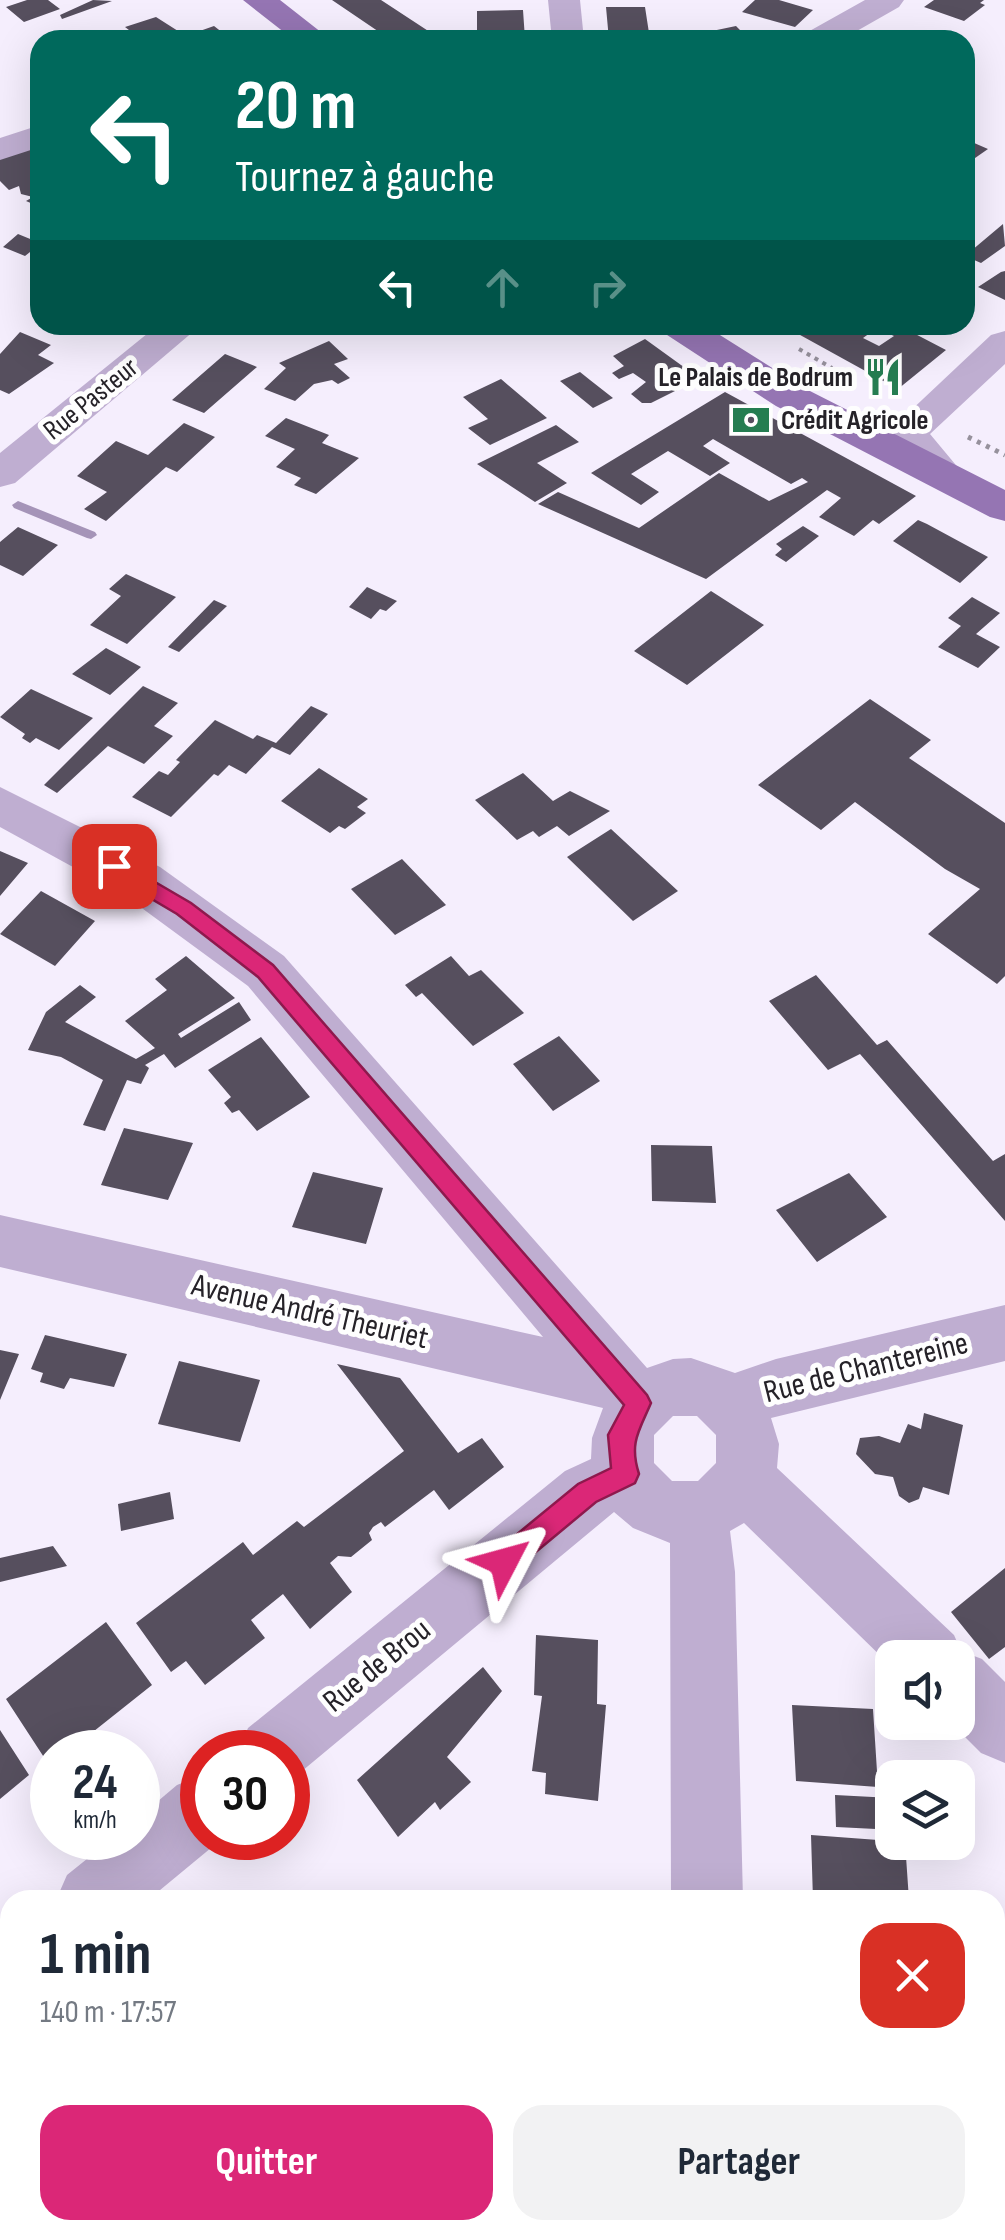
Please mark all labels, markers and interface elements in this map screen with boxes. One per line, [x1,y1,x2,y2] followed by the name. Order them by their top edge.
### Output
[235,65,356,149] text: 20 m
[70,70,200,200] icon: left
[235,150,495,205] text: Tournez à gauche
[370,260,425,315] icon: left
[475,260,530,315] icon: ahead
[580,260,635,315] icon: right
[37,351,145,447] street label: Rue Pasteur
[862,356,904,398] restaurant icon: Le Palais de Bodrum
[658,361,853,394] place label: Le Palais de Bodrum
[730,399,772,441] bank icon: Crédit Agricole
[781,404,928,437] place label: Crédit Agricole
[72,824,157,909] pin
[87,839,142,894] icon: arrive
[187,1266,432,1358] street label: Avenue André Theuriet
[760,1324,972,1412] street label: Rue de Chantereine
[452,1510,556,1614] position arrow
[315,1611,439,1721] street label: Rue de Brou
[875,1640,975,1860] map controls
[875,1640,975,1740] button: sound
[180,1730,310,1860] speed limit sign: 30
[73,1753,117,1813] text: 24
[875,1760,975,1860] button: layers
[73,1805,117,1836] text: km/h
[40,1919,152,1991] text: 1 min
[860,1923,965,2028] button: close
[40,1993,176,2032] text: 140 m · 17:57
[40,2105,493,2220] button: Quitter
[513,2105,965,2220] button: Partager

